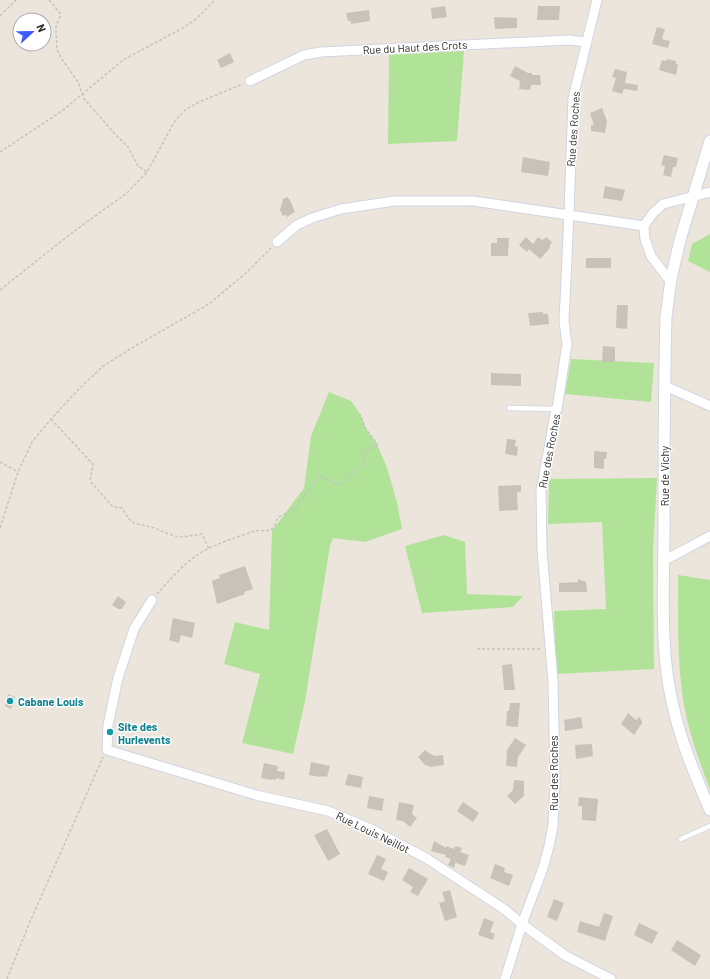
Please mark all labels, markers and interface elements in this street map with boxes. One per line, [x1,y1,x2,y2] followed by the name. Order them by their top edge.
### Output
[12,12,52,52] north arrow
[34,22,49,34] text: N
[362,38,468,56] street label: Rue du Haut des Crots
[564,91,582,167] street label: Rue des Roches
[535,413,563,489] street label: Rue des Roches
[658,446,671,506] street label: Rue de Vichy
[18,695,84,708] place label: Cabane Louis
[5,696,15,706] marker: Cabane Louis
[118,720,171,746] place label: Site des Hurlevents
[105,727,115,737] marker: Site des Hurlevents
[547,735,560,811] street label: Rue des Roches
[334,809,412,855] street label: Rue Louis Neillot

